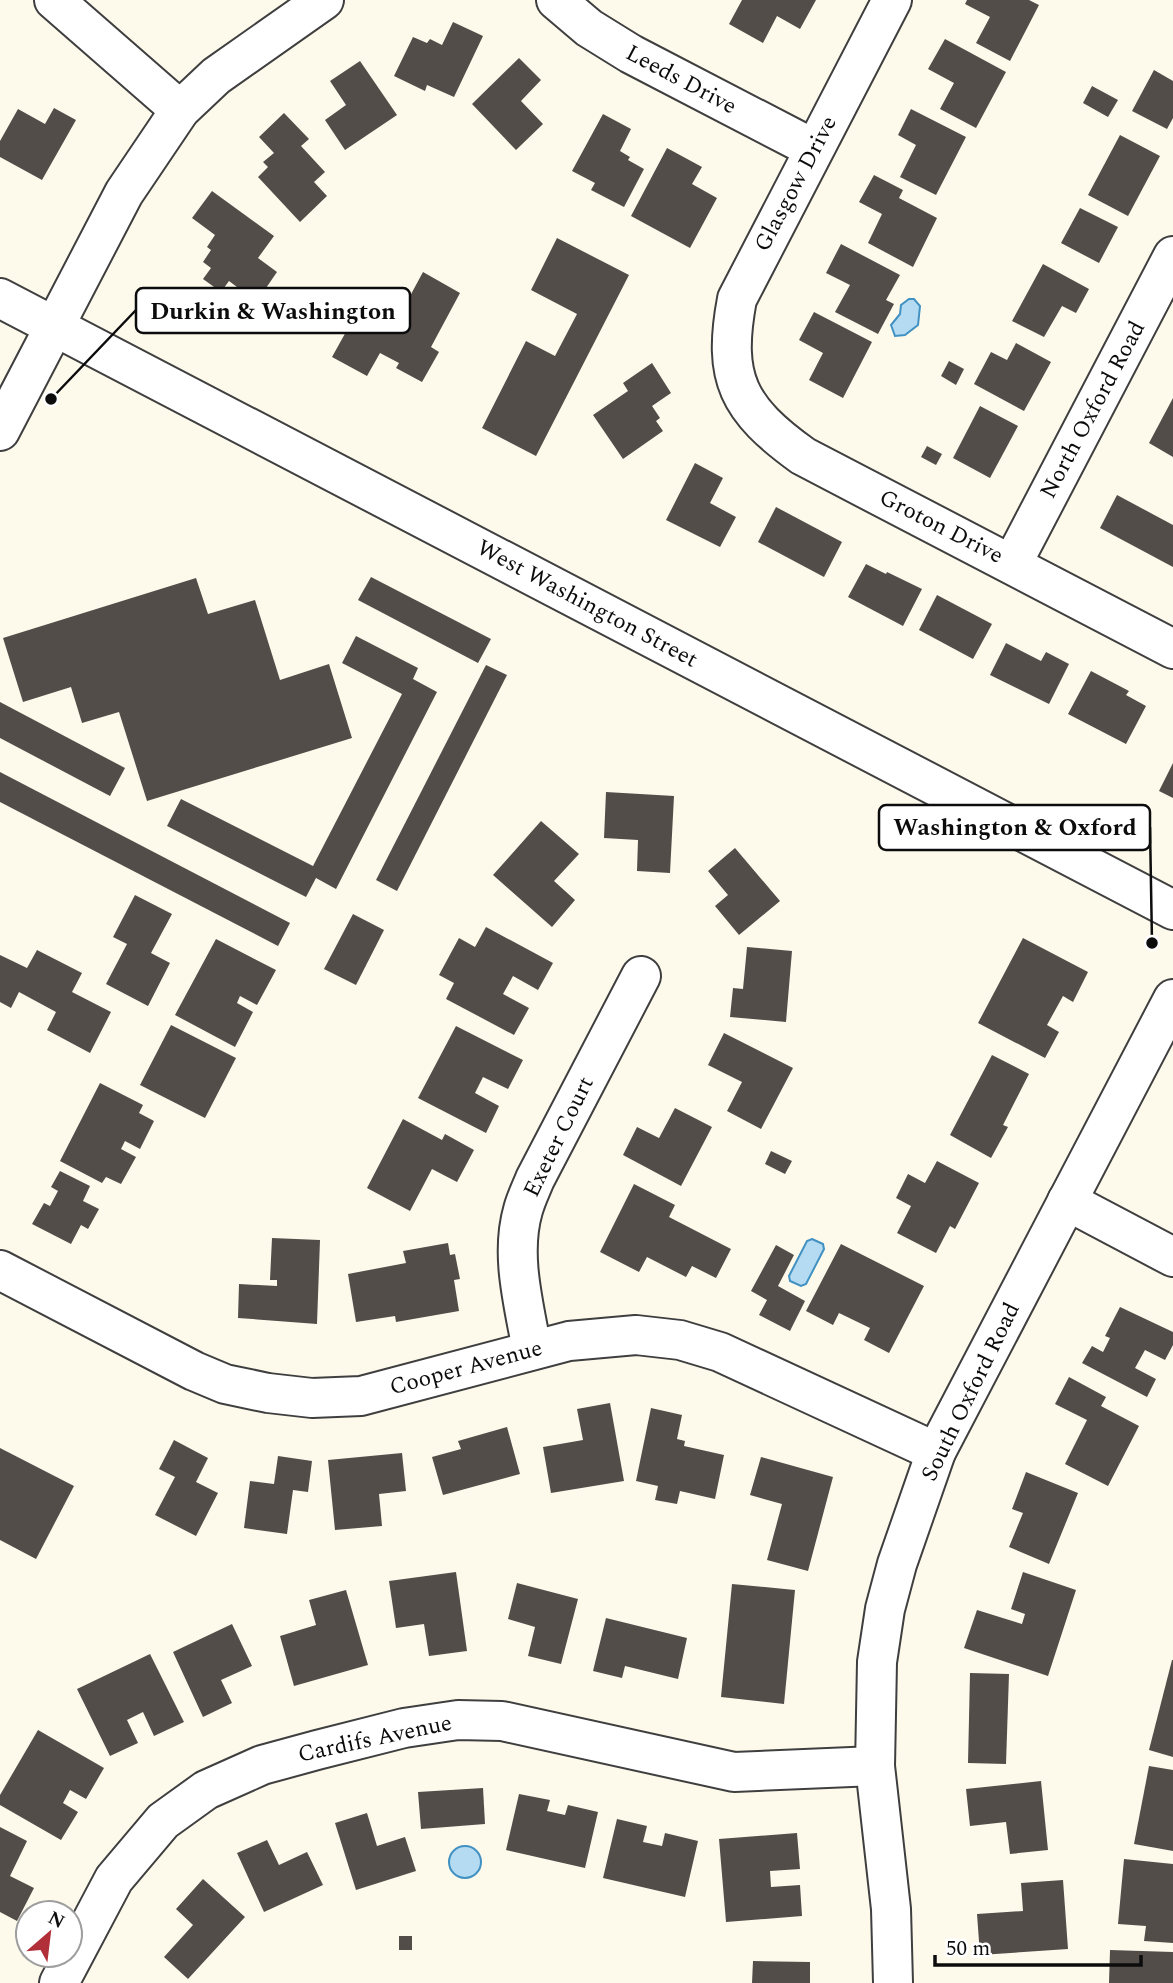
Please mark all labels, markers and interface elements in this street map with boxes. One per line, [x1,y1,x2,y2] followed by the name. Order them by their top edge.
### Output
[619,36,743,124] street label: Leeds Drive
[745,110,847,258] street label: Glasgow Drive
[136,288,410,333] callout: Durkin & Washington
[150,294,396,330] text: Durkin & Washington
[1031,315,1155,505] street label: North Oxford Road
[873,481,1009,573] street label: Groton Drive
[470,531,704,677] street label: West Washington Street
[879,805,1150,850] callout: Washington & Oxford
[893,810,1137,846] text: Washington & Oxford
[515,1071,603,1203] street label: Exeter Court
[913,1297,1030,1487] street label: South Oxford Road
[386,1331,546,1405] street label: Cooper Avenue
[295,1706,455,1772] street label: Cardifs Avenue
[14,1899,84,1969] north arrow
[43,1904,70,1937] text: N
[935,1924,1142,1968] scale bar
[946,1933,990,1965] text: 50 m

